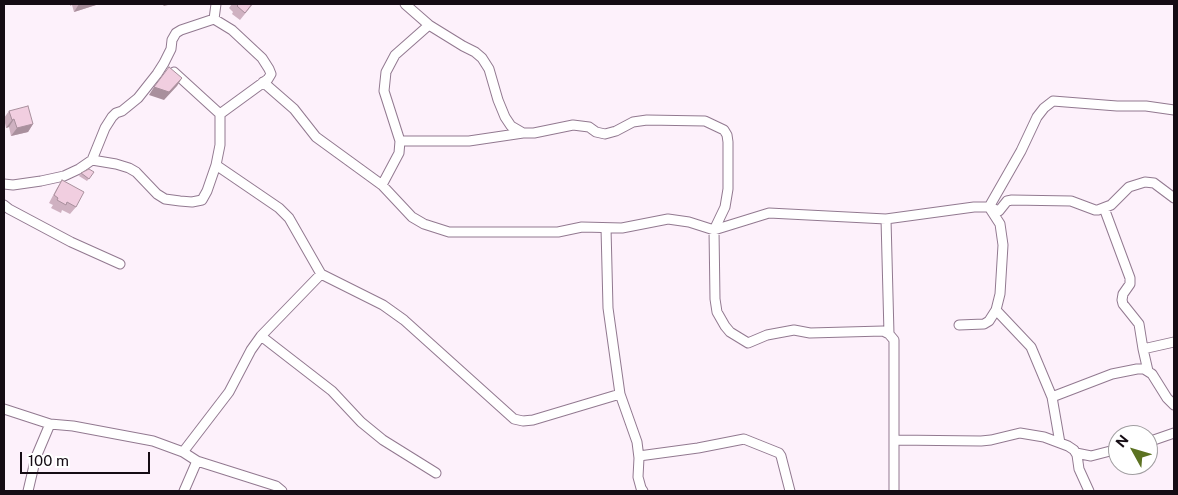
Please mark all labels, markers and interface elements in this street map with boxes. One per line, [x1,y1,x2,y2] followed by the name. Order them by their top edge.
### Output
[1108,425,1158,475] north arrow
[1112,432,1132,450] text: N
[22,442,152,474] scale bar
[28,452,69,469] text: 100 m

